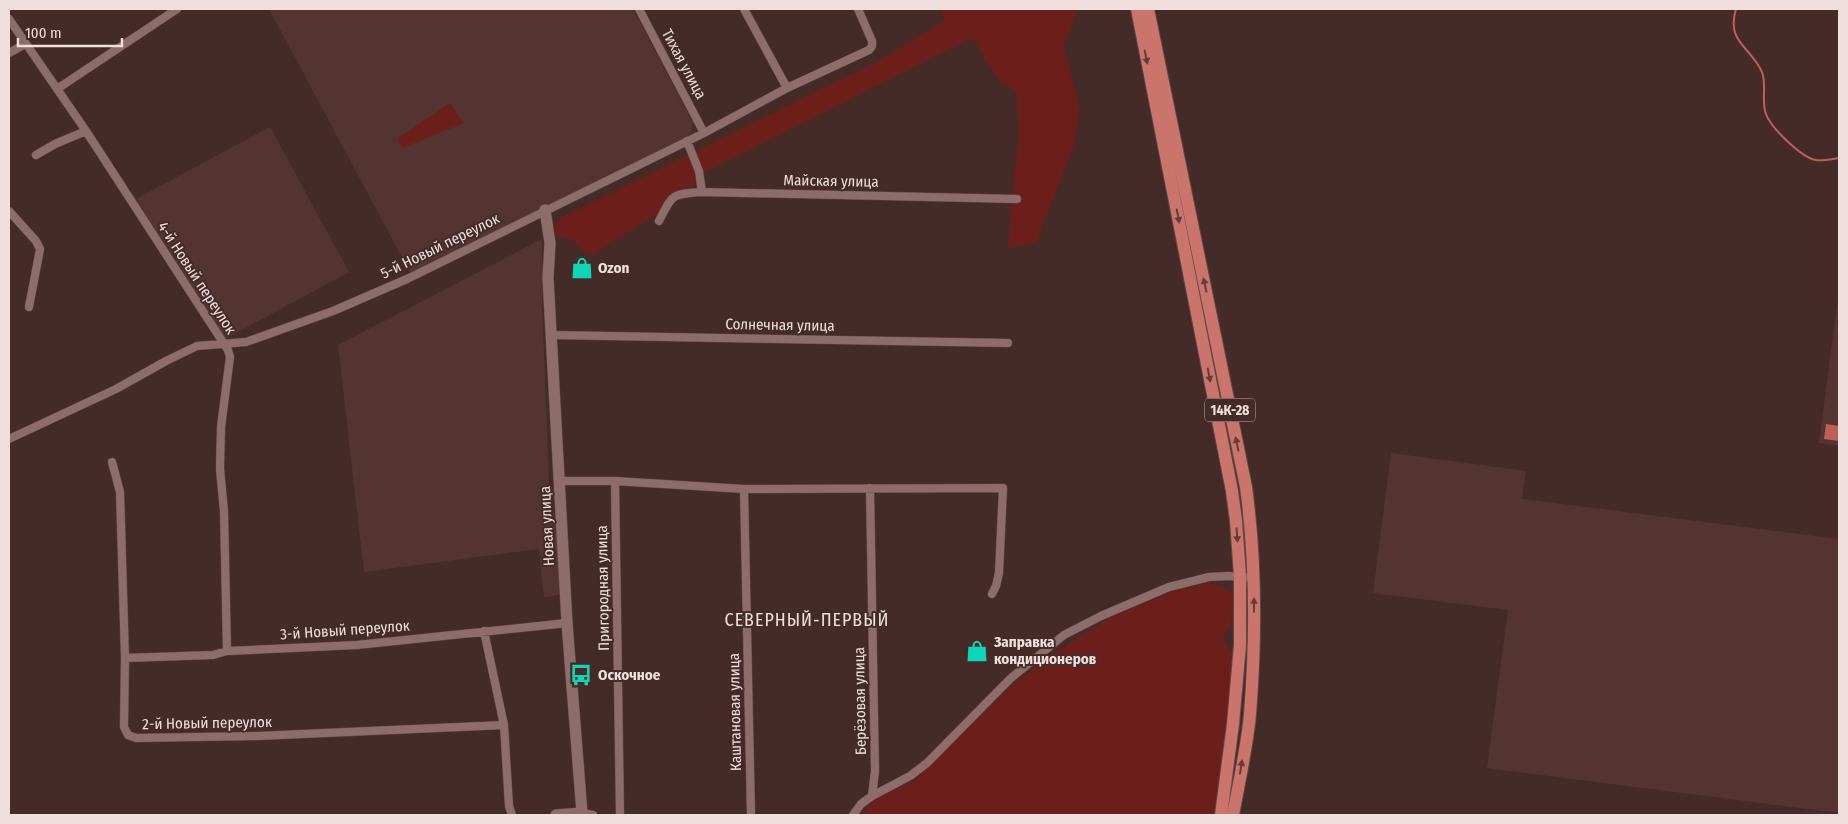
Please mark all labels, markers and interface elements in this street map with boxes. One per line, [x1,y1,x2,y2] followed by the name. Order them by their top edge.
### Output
[18,15,121,47] scale bar
[25,24,62,42] text: 100 m
[658,26,710,102] street label: Тихая улица
[1142,49,1150,64] one-way arrow
[783,171,879,191] street label: Майская улица
[1174,208,1182,224] one-way arrow
[378,209,502,283] street label: 5-й Новый переулок
[154,218,240,338] street label: 4-й Новый переулок
[569,255,595,281] shop icon: Ozon
[598,259,629,277] place label: Ozon
[1200,277,1208,293] one-way arrow
[725,315,835,335] street label: Солнечная улица
[1205,368,1213,383] one-way arrow
[1205,398,1255,422] road number: 14К-28
[1233,437,1241,452] one-way arrow
[536,485,558,567] street label: Новая улица
[593,525,613,651] street label: Пригородная улица
[1234,528,1242,544] one-way arrow
[1250,597,1258,613] one-way arrow
[725,609,889,631] district label: СЕВЕРНЫЙ-ПЕРВЫЙ
[280,616,410,644] street label: 3-й Новый переулок
[993,633,1097,668] place label: Заправка кондиционеров
[964,638,990,664] shop icon: Заправка кондиционеров
[850,647,870,755] street label: Берёзовая улица
[725,653,745,771] street label: Каштановая улица
[568,662,594,688] bus stop icon: Оскочное
[598,666,661,684] place label: Оскочное
[142,713,272,733] street label: 2-й Новый переулок
[1238,759,1246,775] one-way arrow

